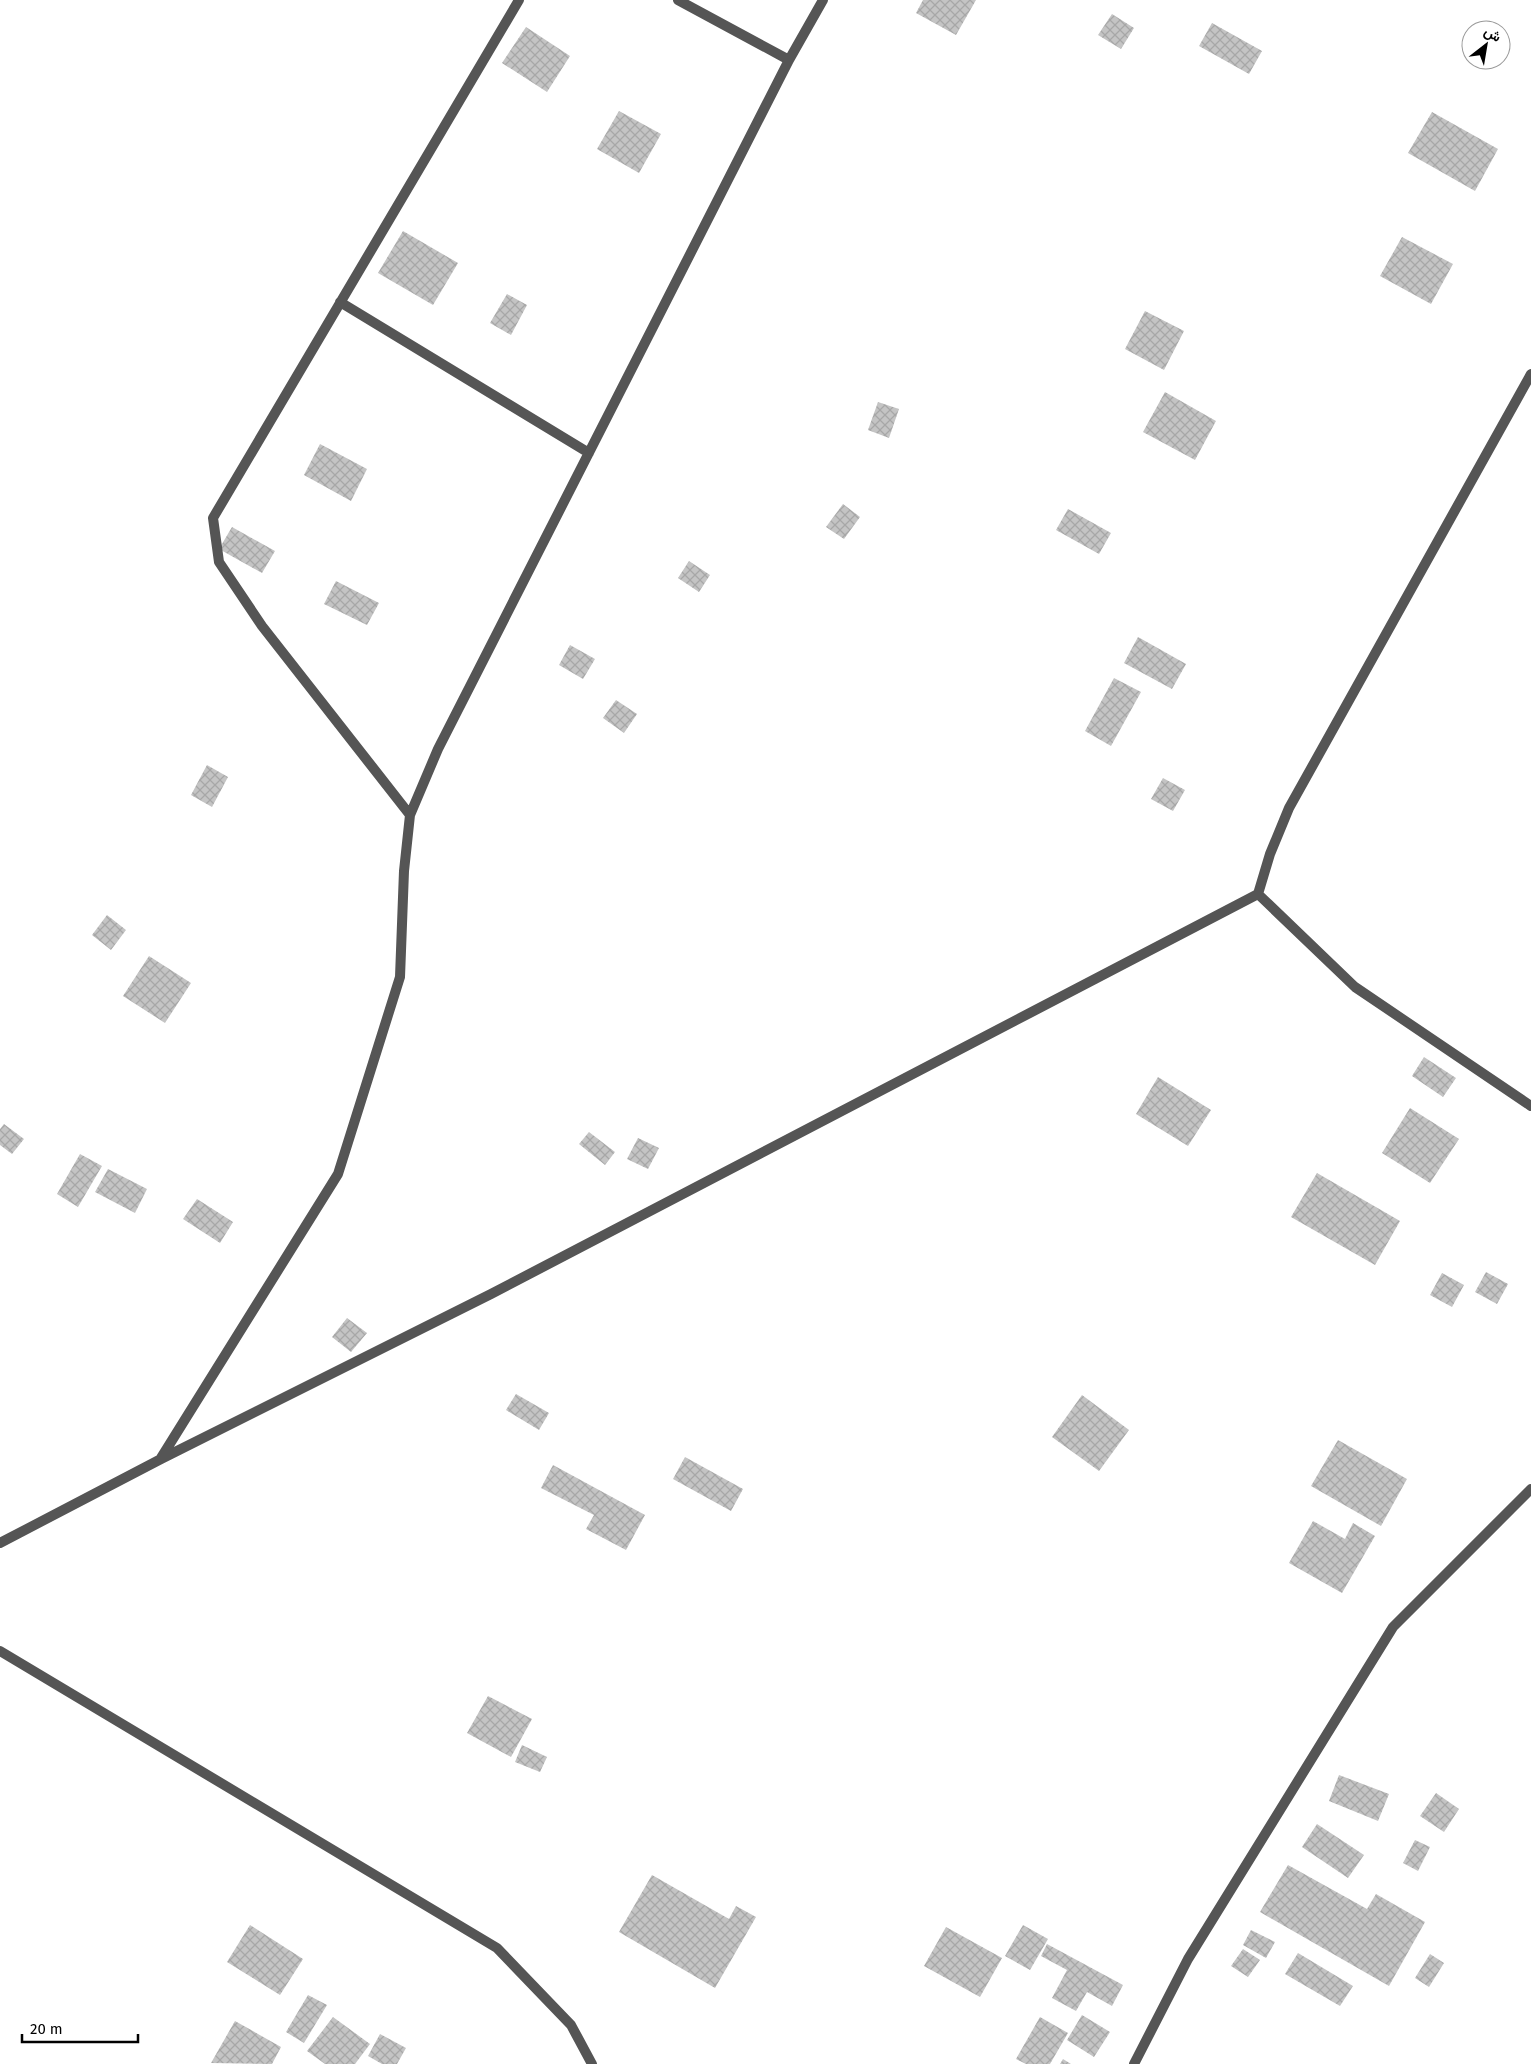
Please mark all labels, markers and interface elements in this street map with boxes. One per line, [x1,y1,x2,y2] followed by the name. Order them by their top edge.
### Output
[1461,20,1511,70] north arrow
[1481,23,1504,46] text: ش
[22,2012,139,2044] scale bar
[30,2020,63,2038] text: 20 m

